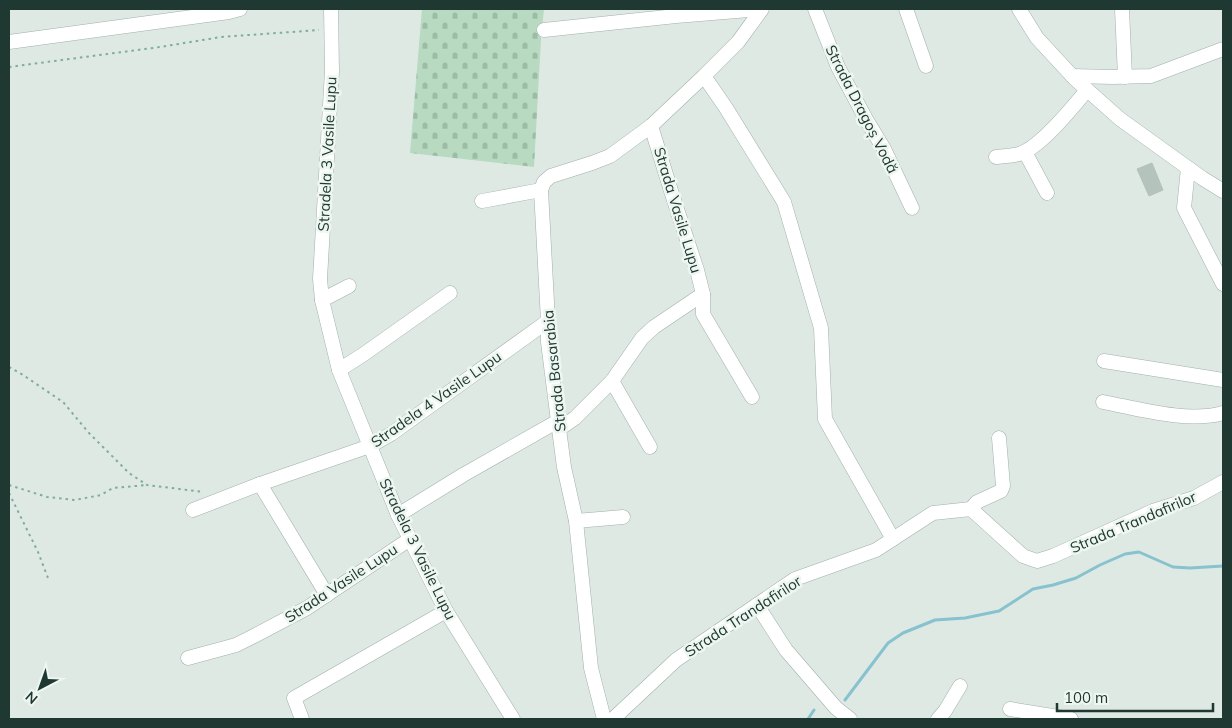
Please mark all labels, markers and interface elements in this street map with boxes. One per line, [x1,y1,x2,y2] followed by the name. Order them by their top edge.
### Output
[821,42,903,176] street label: Strada Dragoș Vodă
[313,76,341,232] street label: Stradela 3 Vasile Lupu
[650,145,706,275] street label: Strada Vasile Lupu
[538,309,570,433] street label: Strada Basarabia
[367,347,505,451] street label: Stradela 4 Vasile Lupu
[375,475,461,623] street label: Stradela 3 Vasile Lupu
[1067,487,1199,557] street label: Strada Trandafirilor
[281,540,401,626] street label: Strada Vasile Lupu
[681,571,805,661] street label: Strada Trandafirilor
[15,663,65,713] north arrow
[1057,680,1213,712] scale bar
[22,688,41,708] text: N
[1064,688,1108,707] text: 100 m

